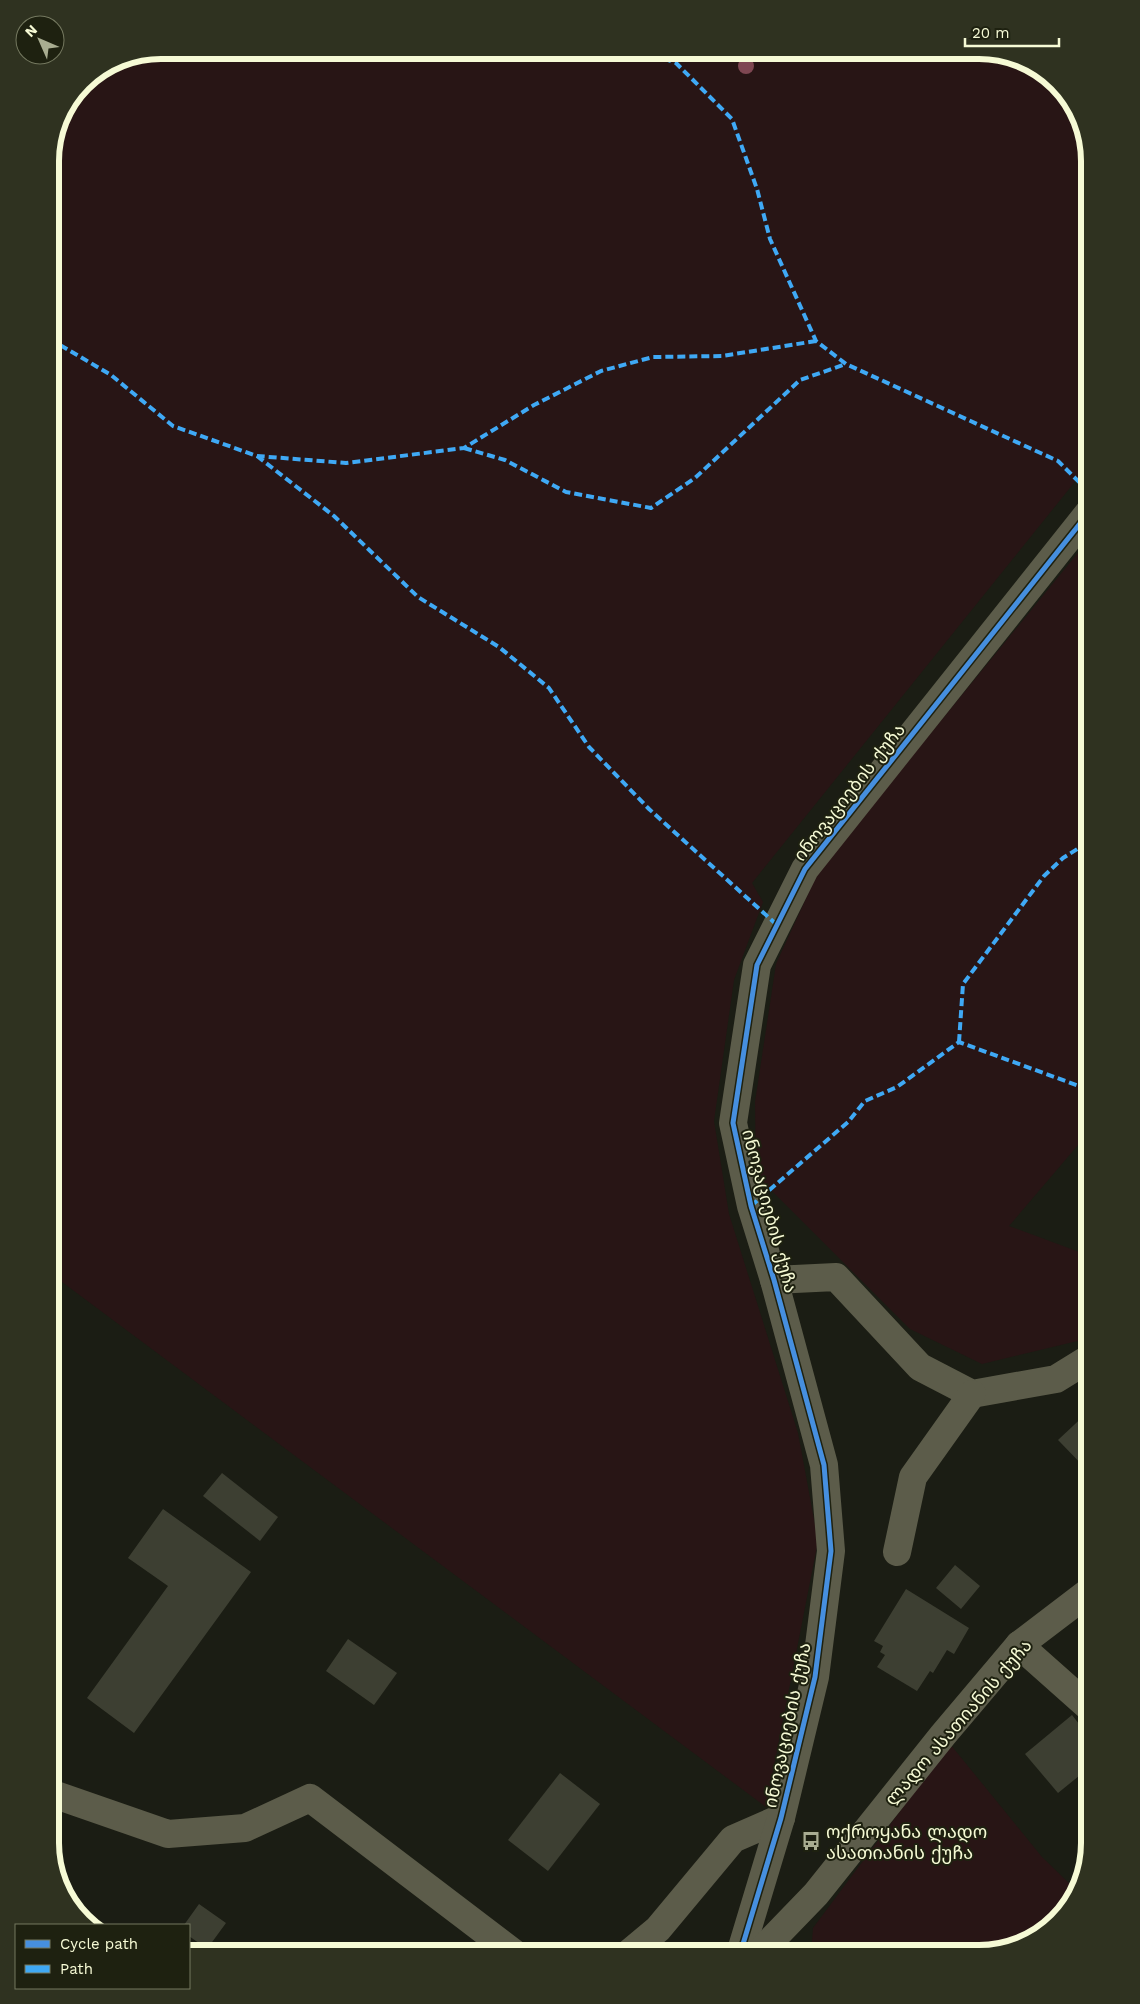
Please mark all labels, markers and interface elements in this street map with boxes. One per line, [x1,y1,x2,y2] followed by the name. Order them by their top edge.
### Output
[15,15,65,65] north arrow
[965,15,1059,47] scale bar
[21,21,40,40] text: N
[972,24,1010,42] text: 20 m
[789,719,910,865] street label: ინოვაციების ქუჩა
[737,1127,802,1295] street label: ინოვაციების ქუჩა
[880,1635,1037,1810] street label: ლადო ასათიანის ქუჩა
[759,1640,816,1810] street label: ინოვაციების ქუჩა
[826,1821,987,1864] place label: ოქროყანა ლადო ასათიანის ქუჩა
[800,1830,822,1852] bus stop icon: ოქროყანა ლადო ასათიანის ქუჩა
[15,1924,190,1989] legend
[60,1935,138,1953] text: Cycle path
[60,1960,93,1978] text: Path

